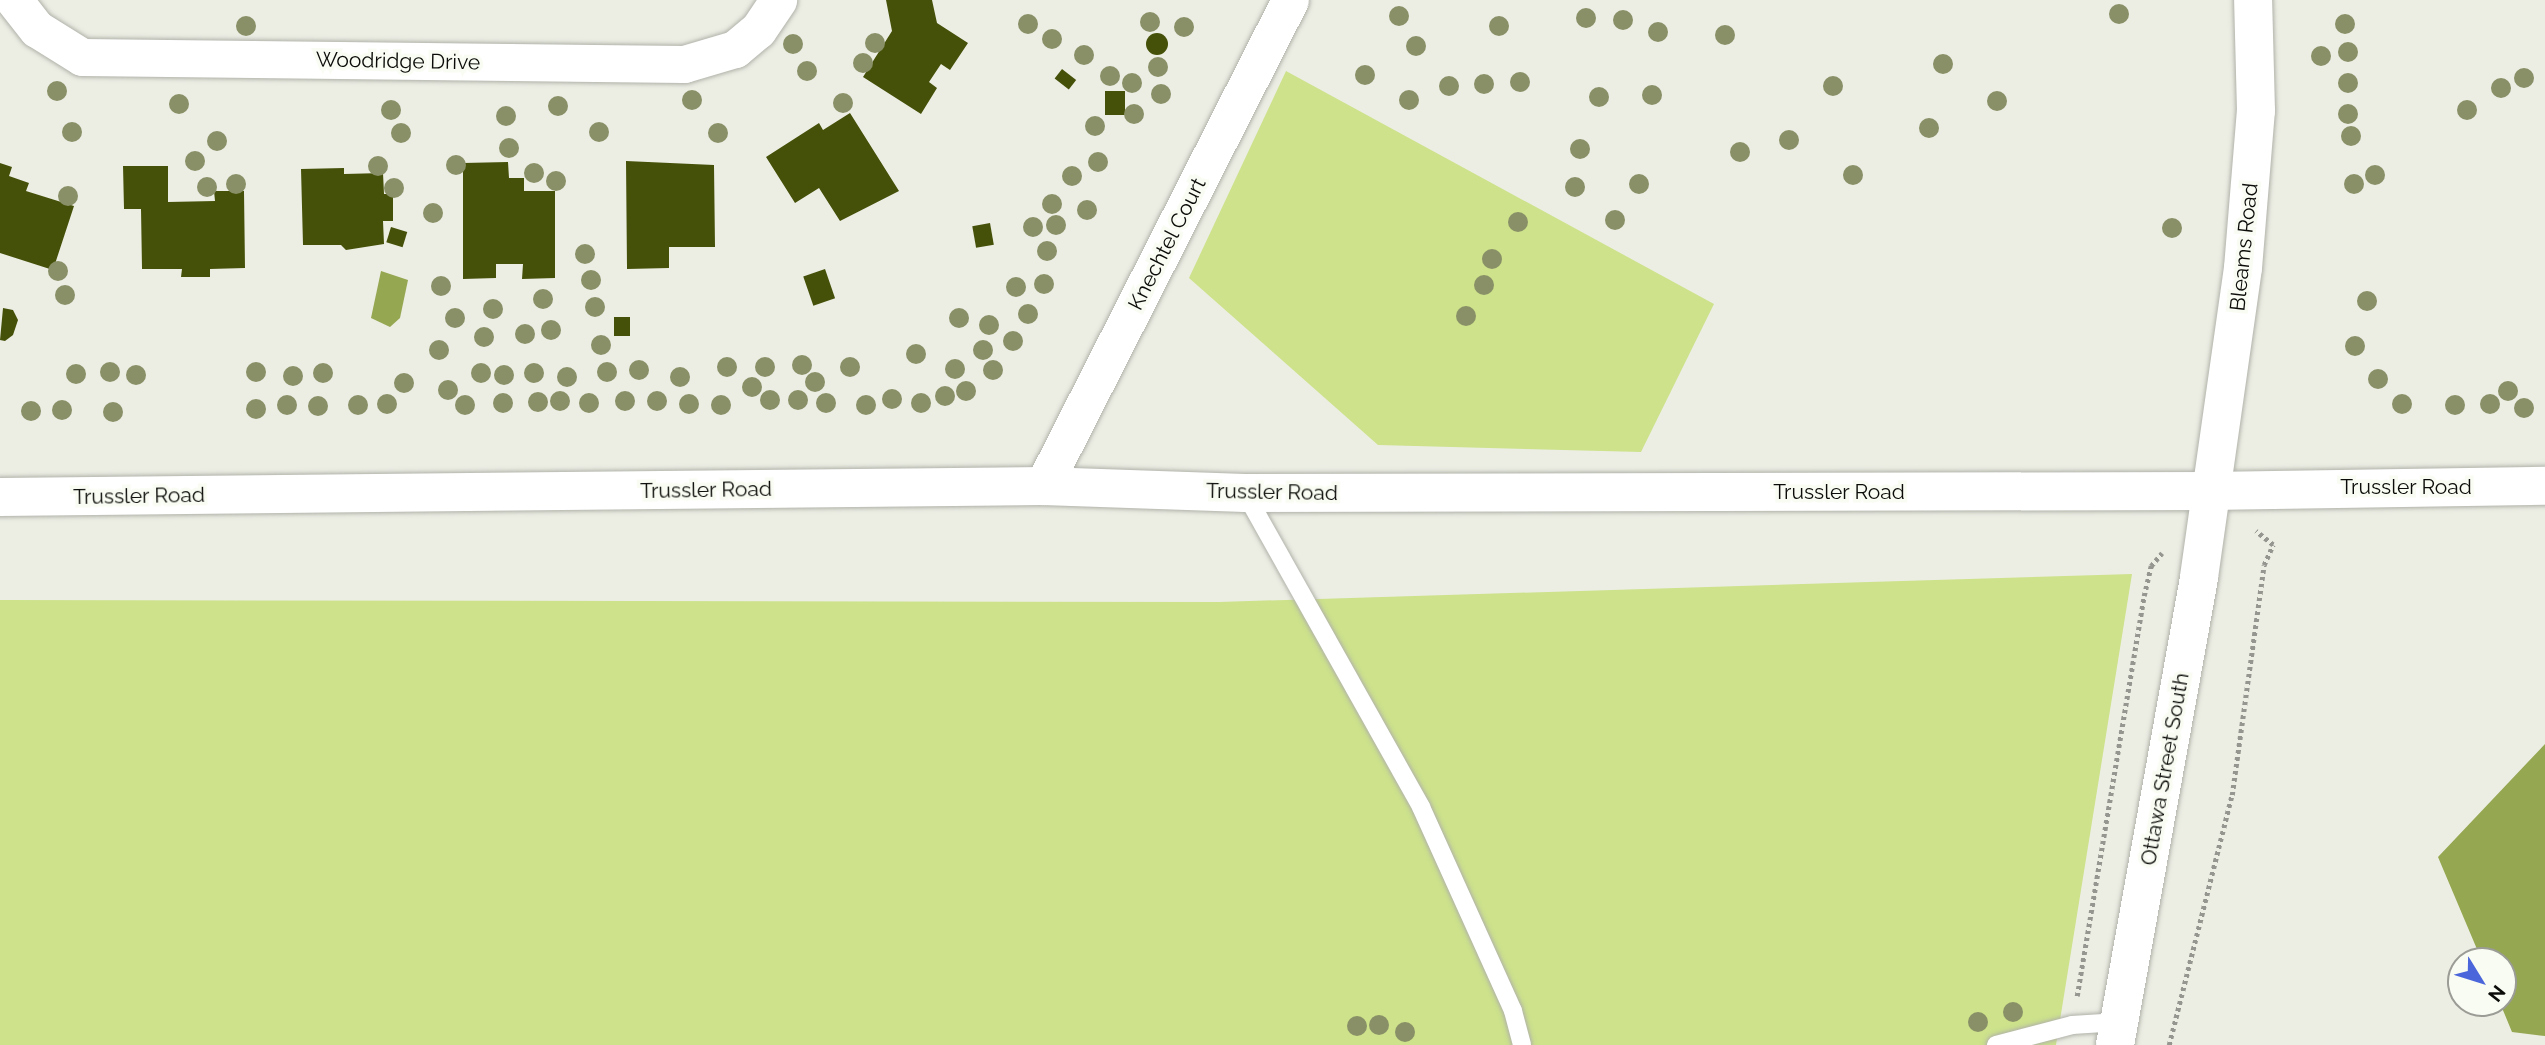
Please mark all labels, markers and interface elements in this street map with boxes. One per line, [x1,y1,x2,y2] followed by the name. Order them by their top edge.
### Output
[316,47,480,75] street label: Woodridge Drive
[1123,173,1211,315] street label: Knechtel Court
[2225,182,2263,312] street label: Bleams Road
[2340,474,2472,500] street label: Trussler Road
[640,476,772,504] street label: Trussler Road
[1206,478,1338,506] street label: Trussler Road
[1773,479,1905,505] street label: Trussler Road
[73,482,205,510] street label: Trussler Road
[2136,671,2194,867] street label: Ottawa Street South
[2447,947,2517,1017] north arrow
[2484,981,2510,1006] text: N

